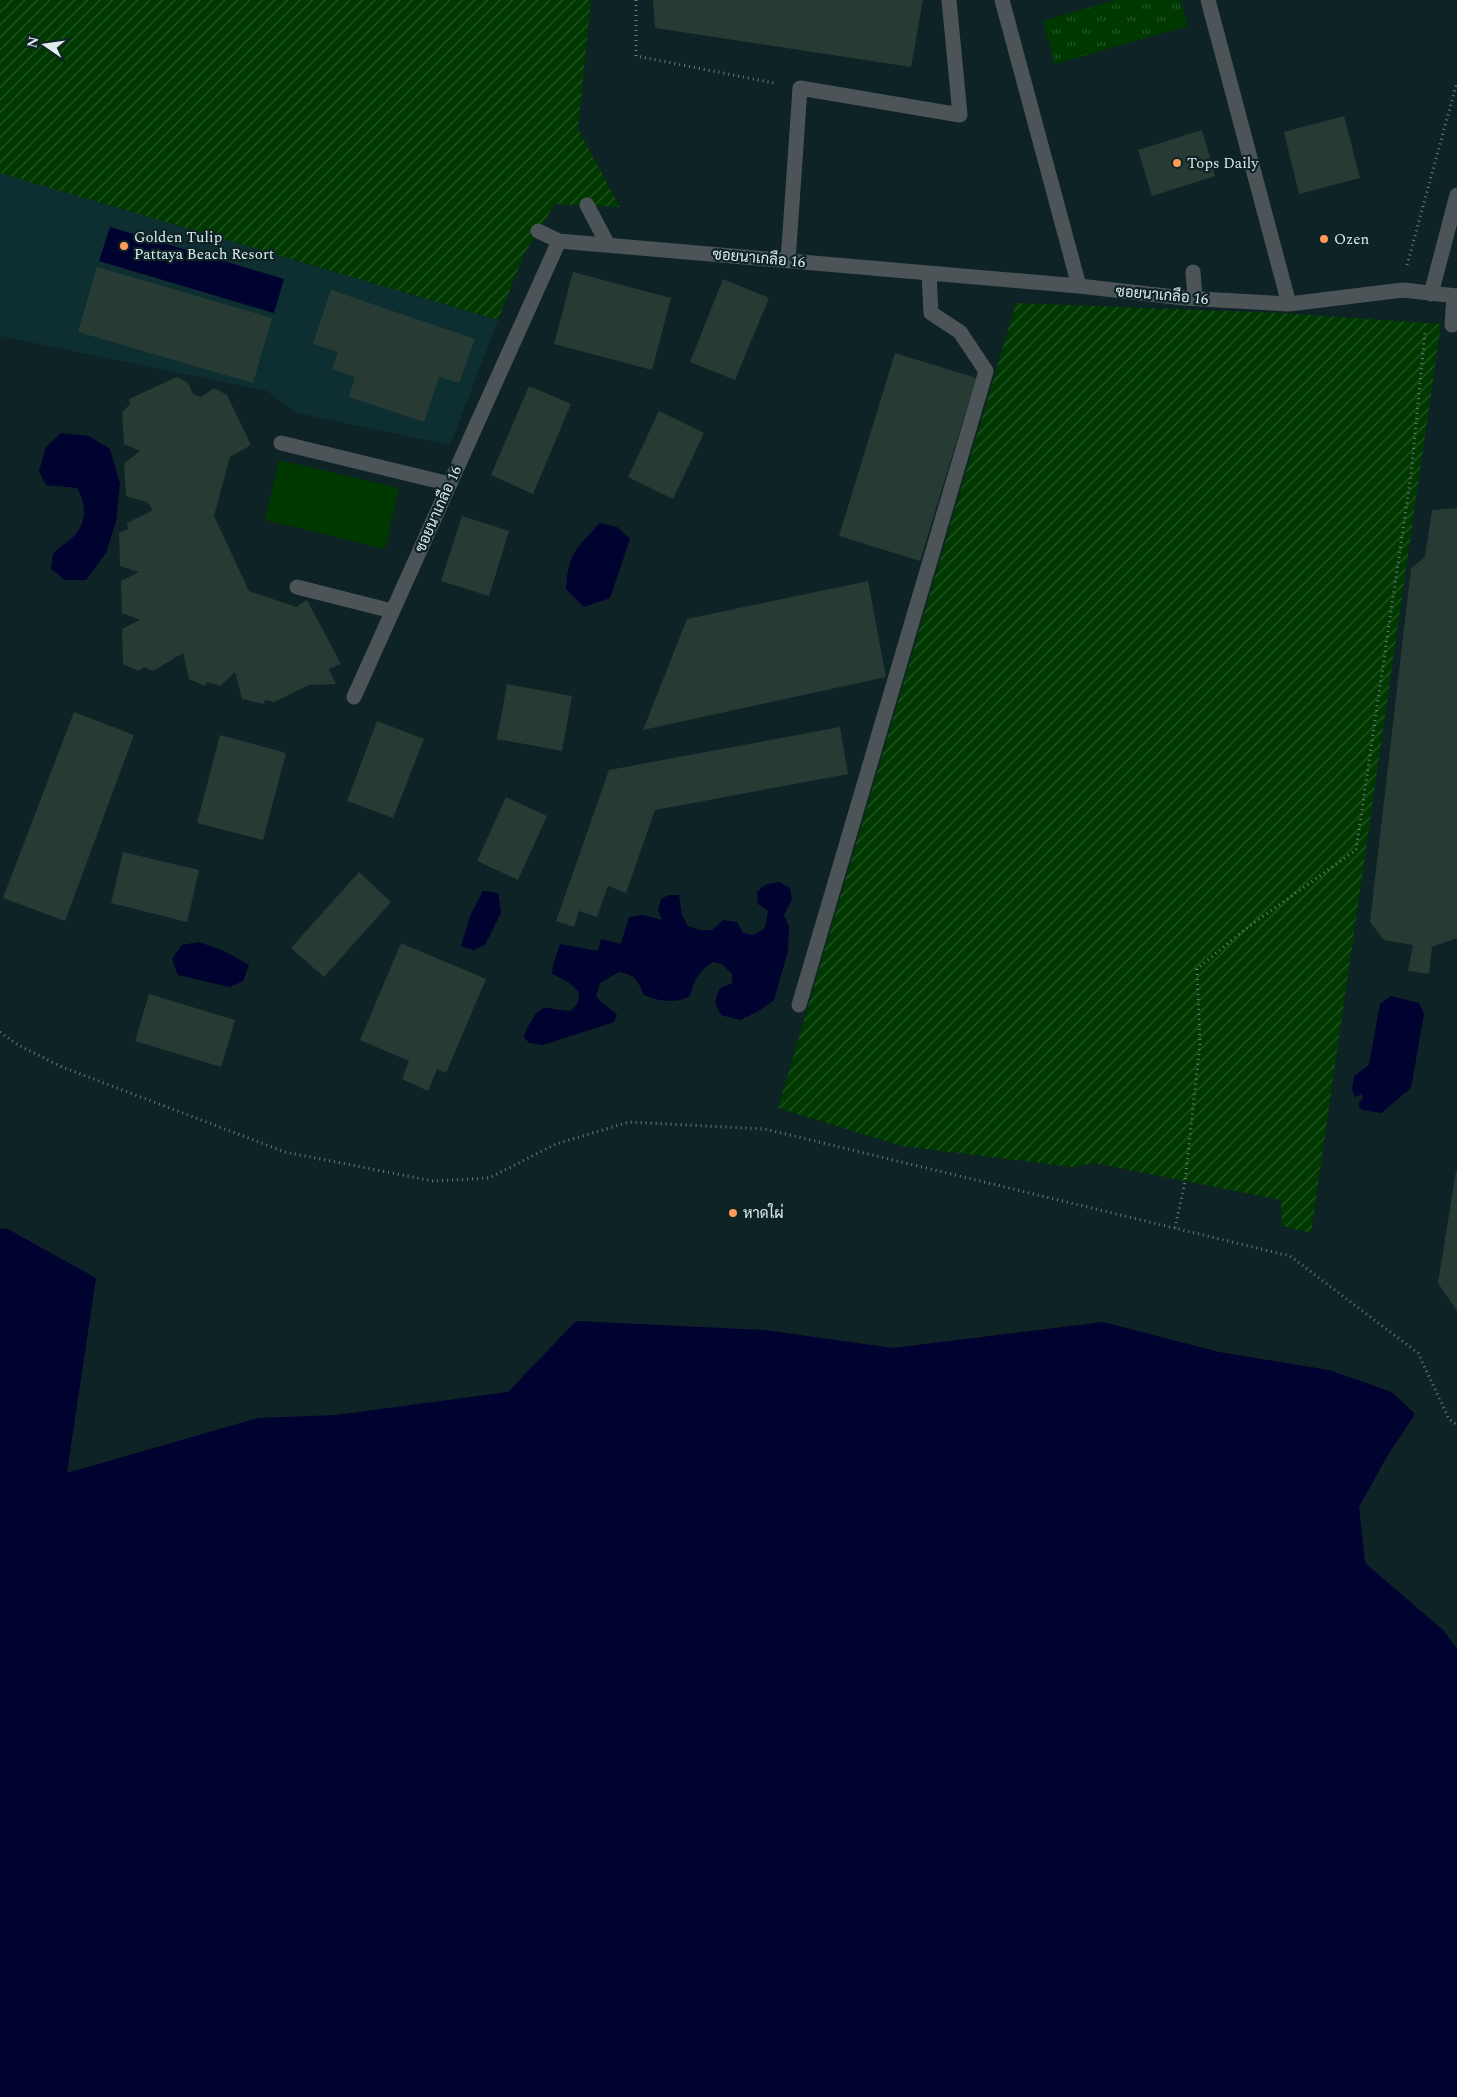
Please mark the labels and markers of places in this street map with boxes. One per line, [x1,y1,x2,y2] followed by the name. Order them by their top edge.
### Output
[1187,152,1259,175] place label: Tops Daily
[1171,157,1183,169] marker: Tops Daily
[134,226,274,266] place label: Golden Tulip Pattaya Beach Resort
[1334,228,1369,251] place label: Ozen
[1318,233,1330,245] marker: Ozen
[118,240,130,252] marker: Golden Tulip Pattaya Beach Resort
[743,1202,784,1225] place label: หาดใผ่
[727,1207,739,1219] marker: หาดใผ่

